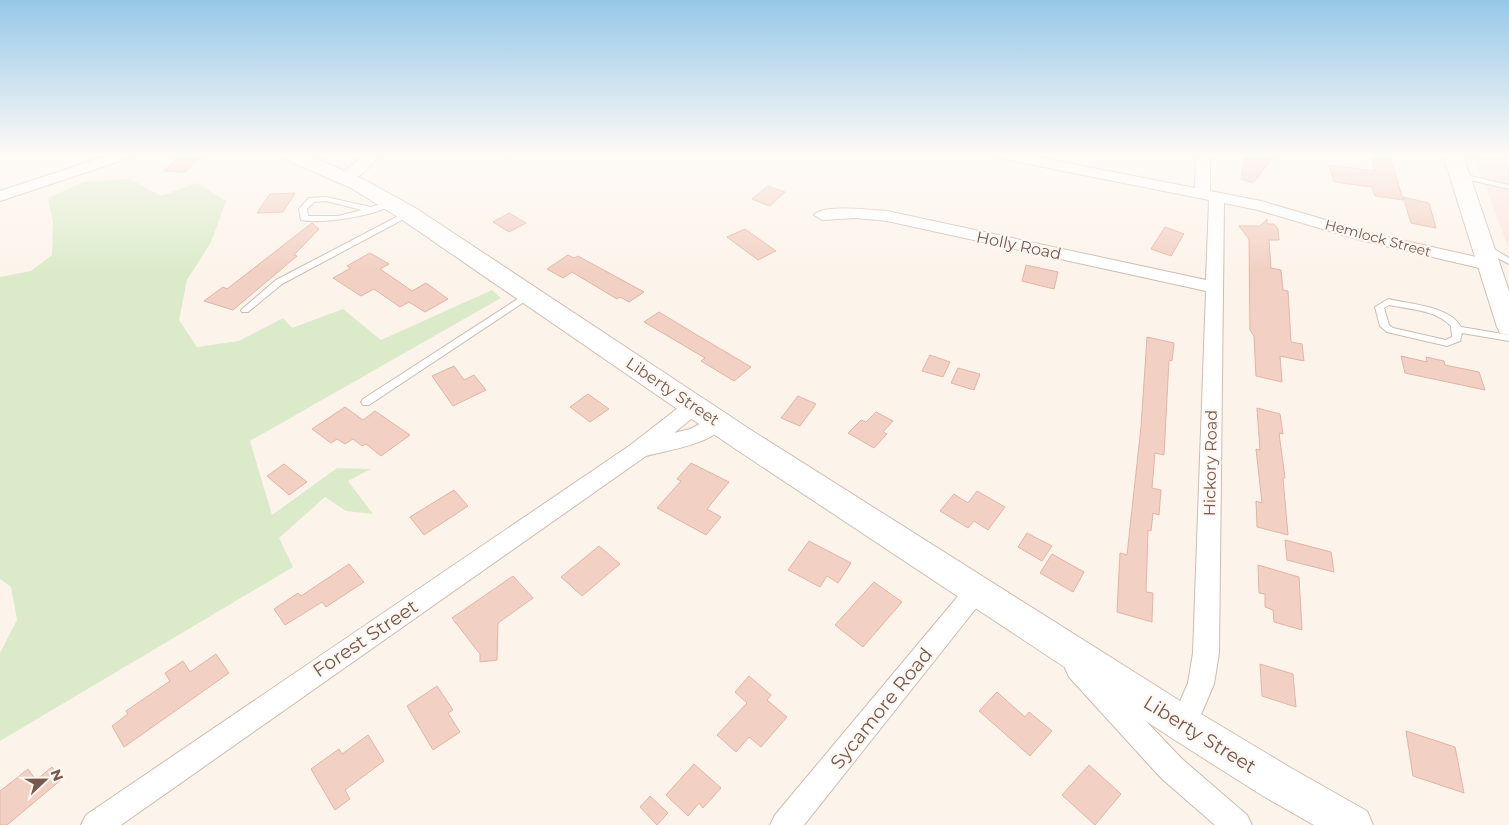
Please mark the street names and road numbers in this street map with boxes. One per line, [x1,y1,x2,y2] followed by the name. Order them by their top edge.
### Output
[1323,215,1433,261] street label: Hemlock Street
[975,227,1063,264] street label: Holly Road
[623,353,723,430] street label: Liberty Street
[1200,410,1221,516] street label: Hickory Road
[308,595,422,682] street label: Forest Street
[826,643,937,774] street label: Sycamore Road
[1139,691,1260,778] street label: Liberty Street

